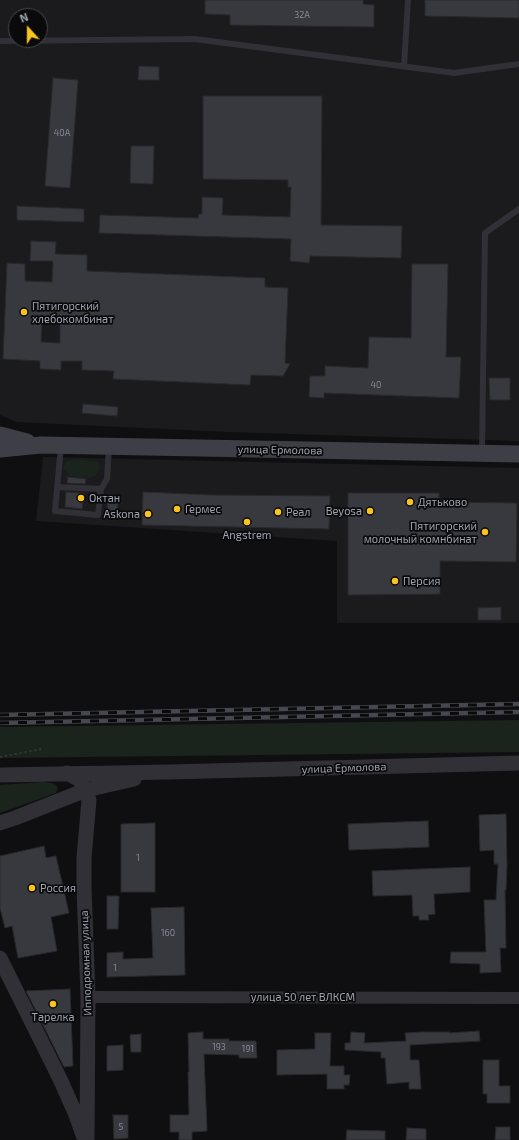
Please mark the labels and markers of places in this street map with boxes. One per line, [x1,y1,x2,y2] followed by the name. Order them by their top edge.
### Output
[32,299,114,325] place label: Пятигорский хлебокомбинат
[19,307,29,317] marker: Пятигорский хлебокомбинат
[89,491,120,505] place label: Октан
[76,493,86,503] marker: Октан
[418,495,467,509] place label: Дятьково
[405,497,415,507] marker: Дятьково
[185,502,221,516] place label: Гермес
[172,504,182,514] marker: Гермес
[326,504,362,518] place label: Beyosa
[286,505,311,519] place label: Реал
[365,506,375,516] marker: Beyosa
[103,507,140,521] place label: Askona
[273,507,283,517] marker: Реал
[143,509,153,519] marker: Askona
[242,517,252,527] marker: Angstrem
[364,519,477,545] place label: Пятигорский молочный комнбинат
[480,527,490,537] marker: Пятигорский молочный комнбинат
[223,528,271,542] place label: Angstrem
[403,574,441,588] place label: Персия
[390,576,400,586] marker: Персия
[40,881,76,895] place label: Россия
[27,883,37,893] marker: Россия
[48,999,58,1009] marker: Тарелка
[32,1010,74,1024] place label: Тарелка

